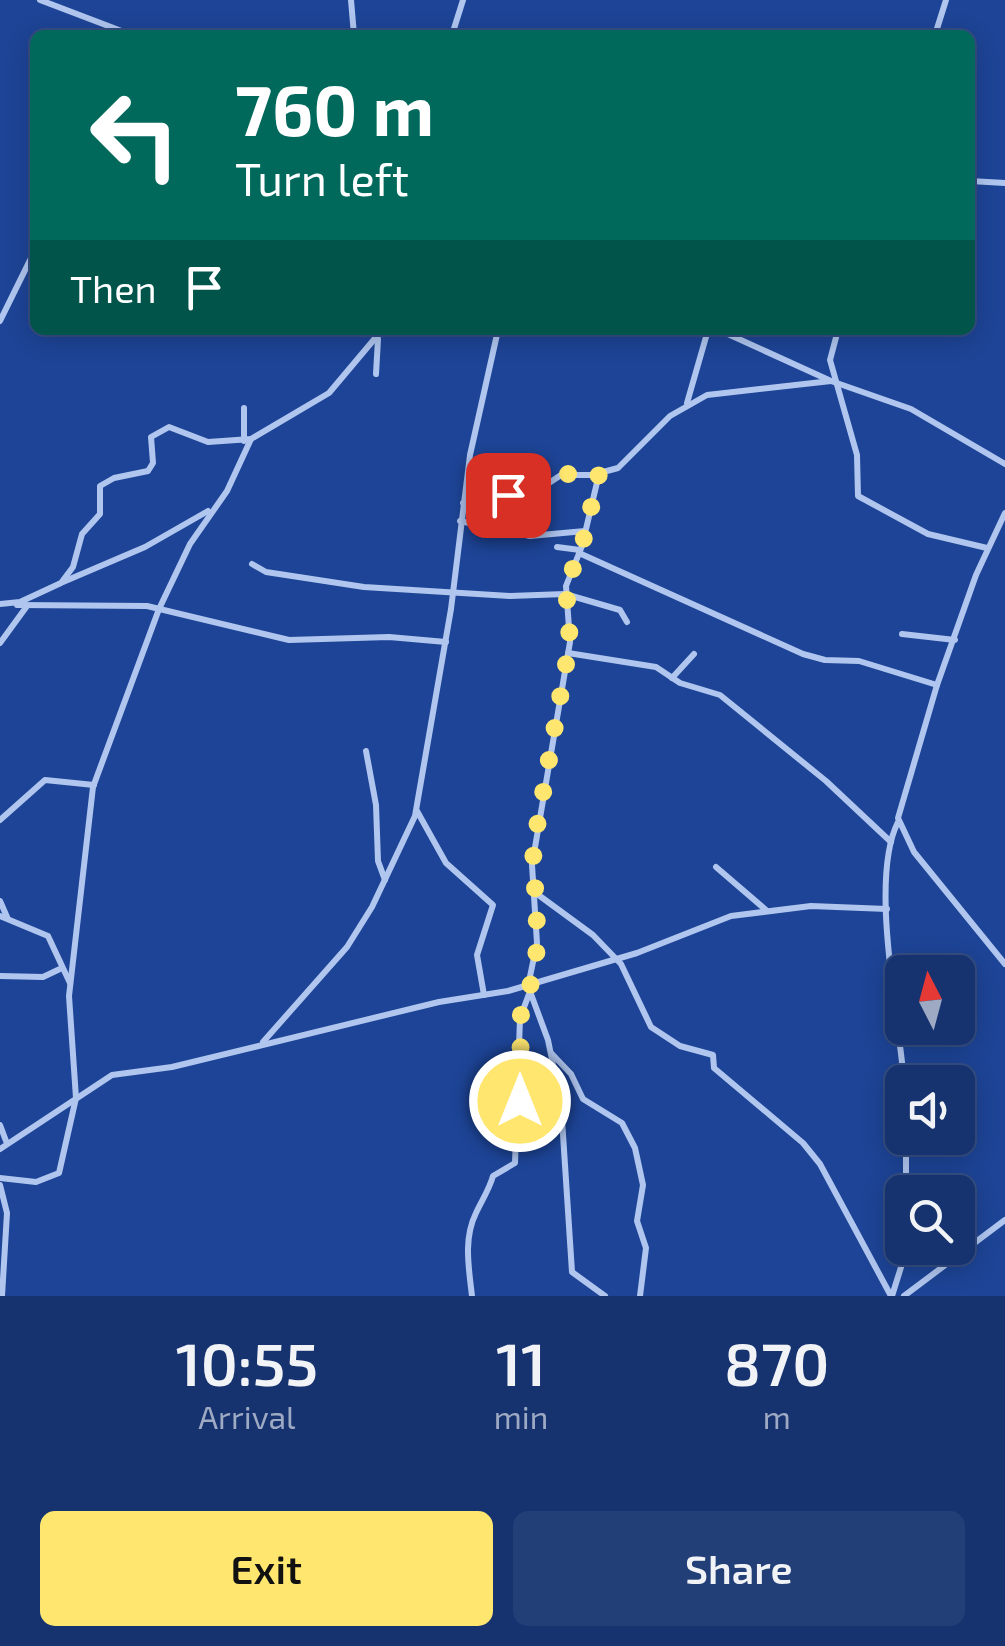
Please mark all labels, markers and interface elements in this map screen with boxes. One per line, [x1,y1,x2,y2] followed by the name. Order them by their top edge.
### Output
[235,66,434,150] text: 760 m
[70,70,200,200] icon: left
[235,151,409,205] text: Turn left
[177,260,232,315] icon: arrive
[70,265,157,311] text: Then
[466,453,551,538] pin
[481,468,536,523] icon: arrive
[885,955,975,1045] north arrow
[885,955,975,1265] map controls
[468,1049,572,1153] position arrow
[885,1065,975,1155] button: sound
[885,1175,975,1265] button: search
[176,1326,318,1398] text: 10:55
[496,1326,546,1398] text: 11
[724,1326,829,1398] text: 870
[198,1397,296,1435] text: Arrival
[494,1397,548,1435] text: min
[763,1397,791,1435] text: m
[40,1511,493,1626] button: Exit
[513,1511,965,1626] button: Share

